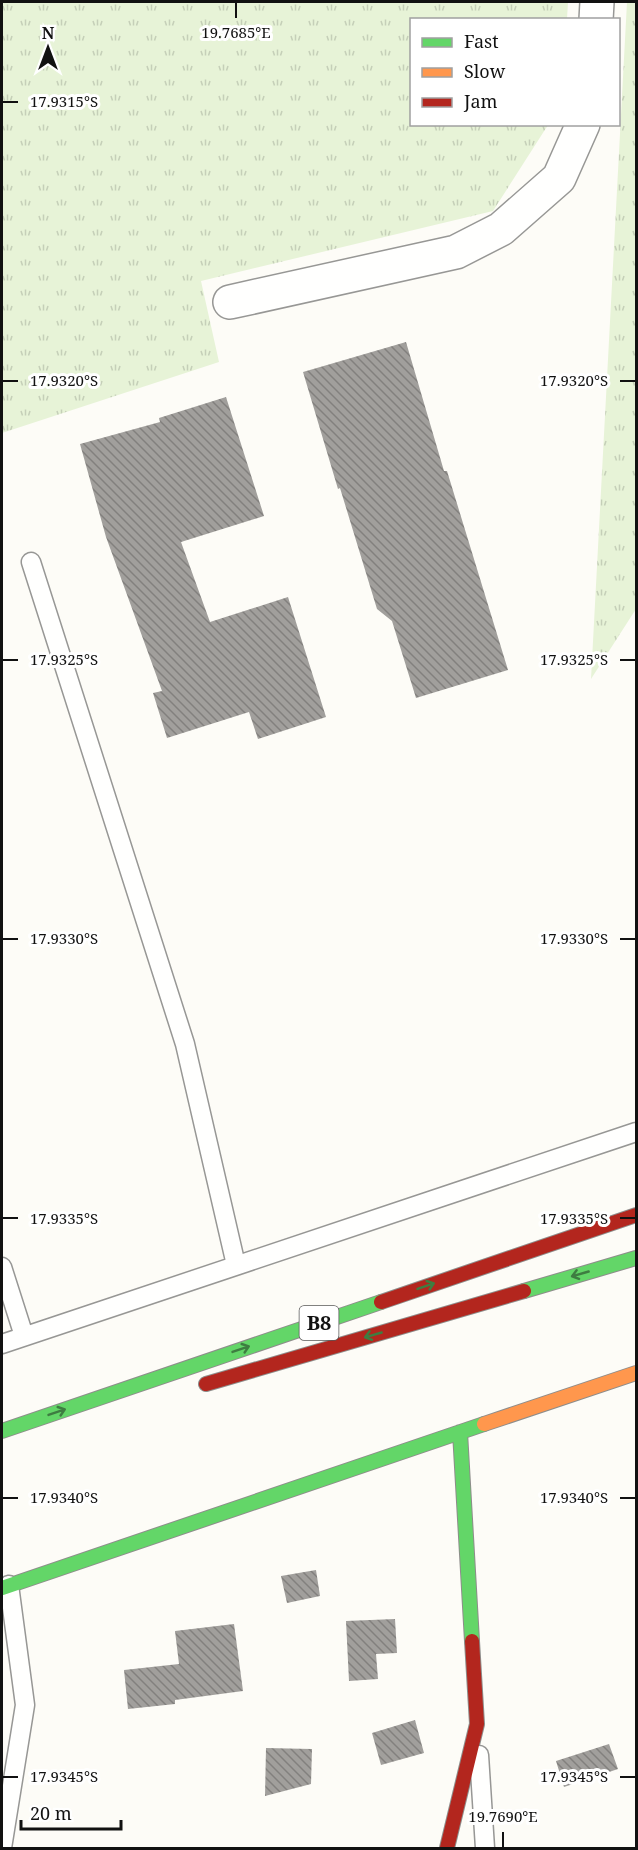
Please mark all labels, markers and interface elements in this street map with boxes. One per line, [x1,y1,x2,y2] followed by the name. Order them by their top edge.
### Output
[18,18,78,78] north arrow
[410,18,620,126] legend
[42,22,55,44] text: N
[201,22,271,42] text: 19.7685°E
[464,29,499,53] text: Fast
[464,59,506,83] text: Slow
[463,89,498,113] text: Jam
[30,91,98,111] text: 17.9315°S
[30,370,98,390] text: 17.9320°S
[540,370,608,390] text: 17.9320°S
[30,649,98,669] text: 17.9325°S
[540,649,608,669] text: 17.9325°S
[30,928,98,948] text: 17.9330°S
[540,928,608,948] text: 17.9330°S
[30,1208,98,1228] text: 17.9335°S
[540,1208,608,1228] text: 17.9335°S
[571,1269,590,1280] one-way arrow
[416,1280,435,1291] one-way arrow
[300,1306,338,1340] road number: B8
[364,1330,383,1341] one-way arrow
[232,1343,250,1354] one-way arrow
[47,1406,66,1417] one-way arrow
[30,1487,98,1507] text: 17.9340°S
[540,1487,608,1507] text: 17.9340°S
[30,1766,98,1786] text: 17.9345°S
[540,1766,608,1786] text: 17.9345°S
[21,1793,122,1831] scale bar
[30,1801,72,1825] text: 20 m
[468,1806,538,1826] text: 19.7690°E

